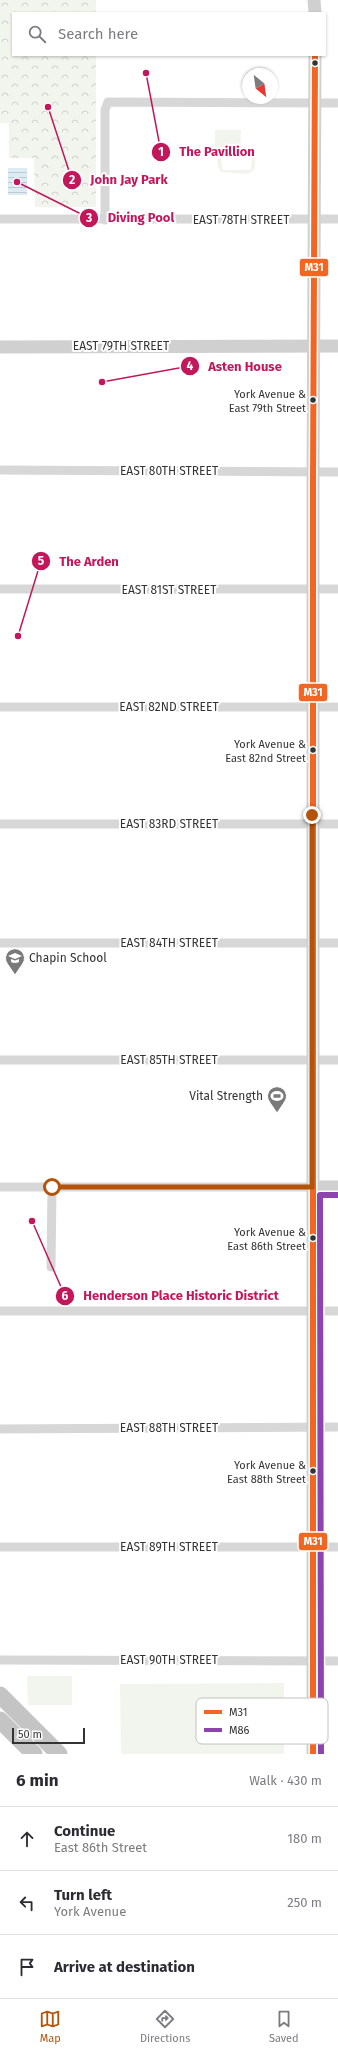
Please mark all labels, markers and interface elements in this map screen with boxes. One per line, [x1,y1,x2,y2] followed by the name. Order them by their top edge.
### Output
[12,12,326,56] search box
[26,23,48,45] icon: search
[58,25,138,43] text: Search here
[310,58,320,68] unlabelled marker
[242,68,278,104] north arrow
[151,139,263,164] callout: The Pavillion
[179,144,255,159] text: The Pavillion
[158,145,164,159] text: 1
[62,167,176,192] callout: John Jay Park
[89,172,168,187] text: John Jay Park
[69,173,75,187] text: 2
[79,205,182,230] callout: Diving Pool
[108,210,174,225] text: Diving Pool
[85,211,92,225] text: 3
[193,213,290,227] street label: EAST 78TH STREET
[299,258,329,277] line badge: M31
[304,261,324,274] text: M31
[73,339,170,353] street label: EAST 79TH STREET
[180,354,290,379] callout: Asten House
[187,359,194,373] text: 4
[207,359,282,374] text: Asten House
[229,388,306,415] place label: York Avenue & East 79th Street
[308,395,318,405] marker: York Avenue & East 79th Street
[120,464,219,478] street label: EAST 80TH STREET
[31,549,127,574] callout: The Arden
[38,554,45,568] text: 5
[59,554,119,569] text: The Arden
[122,583,217,597] street label: EAST 81ST STREET
[298,683,328,702] line badge: M31
[303,686,323,699] text: M31
[119,700,219,714] street label: EAST 82ND STREET
[225,738,306,765] place label: York Avenue & East 82nd Street
[308,745,318,755] marker: York Avenue & East 82nd Street
[303,806,321,824] route end
[120,817,219,831] street label: EAST 83RD STREET
[120,936,219,950] street label: EAST 84TH STREET
[4,947,26,975] school or university icon: Chapin School
[29,951,107,965] place label: Chapin School
[120,1053,219,1067] street label: EAST 85TH STREET
[266,1085,288,1113] sports icon: Vital Strength
[189,1089,263,1103] place label: Vital Strength
[43,1178,61,1196] route start
[227,1226,306,1253] place label: York Avenue & East 86th Street
[308,1233,318,1243] marker: York Avenue & East 86th Street
[55,1283,287,1308] callout: Henderson Place Historic District
[83,1288,280,1303] text: Henderson Place Historic District
[62,1289,69,1303] text: 6
[120,1421,219,1435] street label: EAST 88TH STREET
[227,1459,306,1486] place label: York Avenue & East 88th Street
[308,1466,318,1476] marker: York Avenue & East 88th Street
[298,1532,328,1551] line badge: M31
[303,1535,323,1548] text: M31
[120,1540,219,1554] street label: EAST 89TH STREET
[120,1653,219,1667] street label: EAST 90TH STREET
[196,1698,328,1744] legend
[229,1706,248,1719] text: M31
[229,1724,250,1737] text: M86
[12,1726,85,1745] scale bar
[18,1728,42,1741] text: 50 m
[16,1770,59,1791] text: 6 min
[249,1773,322,1788] text: Walk · 430 m
[54,1822,115,1840] text: Continue
[16,1828,38,1850] icon: ahead
[287,1831,322,1846] text: 180 m
[54,1840,147,1855] text: East 86th Street
[54,1886,112,1904] text: Turn left
[16,1892,38,1914] icon: left
[287,1895,322,1910] text: 250 m
[54,1904,126,1919] text: York Avenue
[16,1956,38,1978] icon: arrive
[54,1958,195,1976] text: Arrive at destination
[39,2008,61,2045] tab: Map
[140,2008,190,2045] tab: Directions
[269,2008,299,2045] tab: Saved

